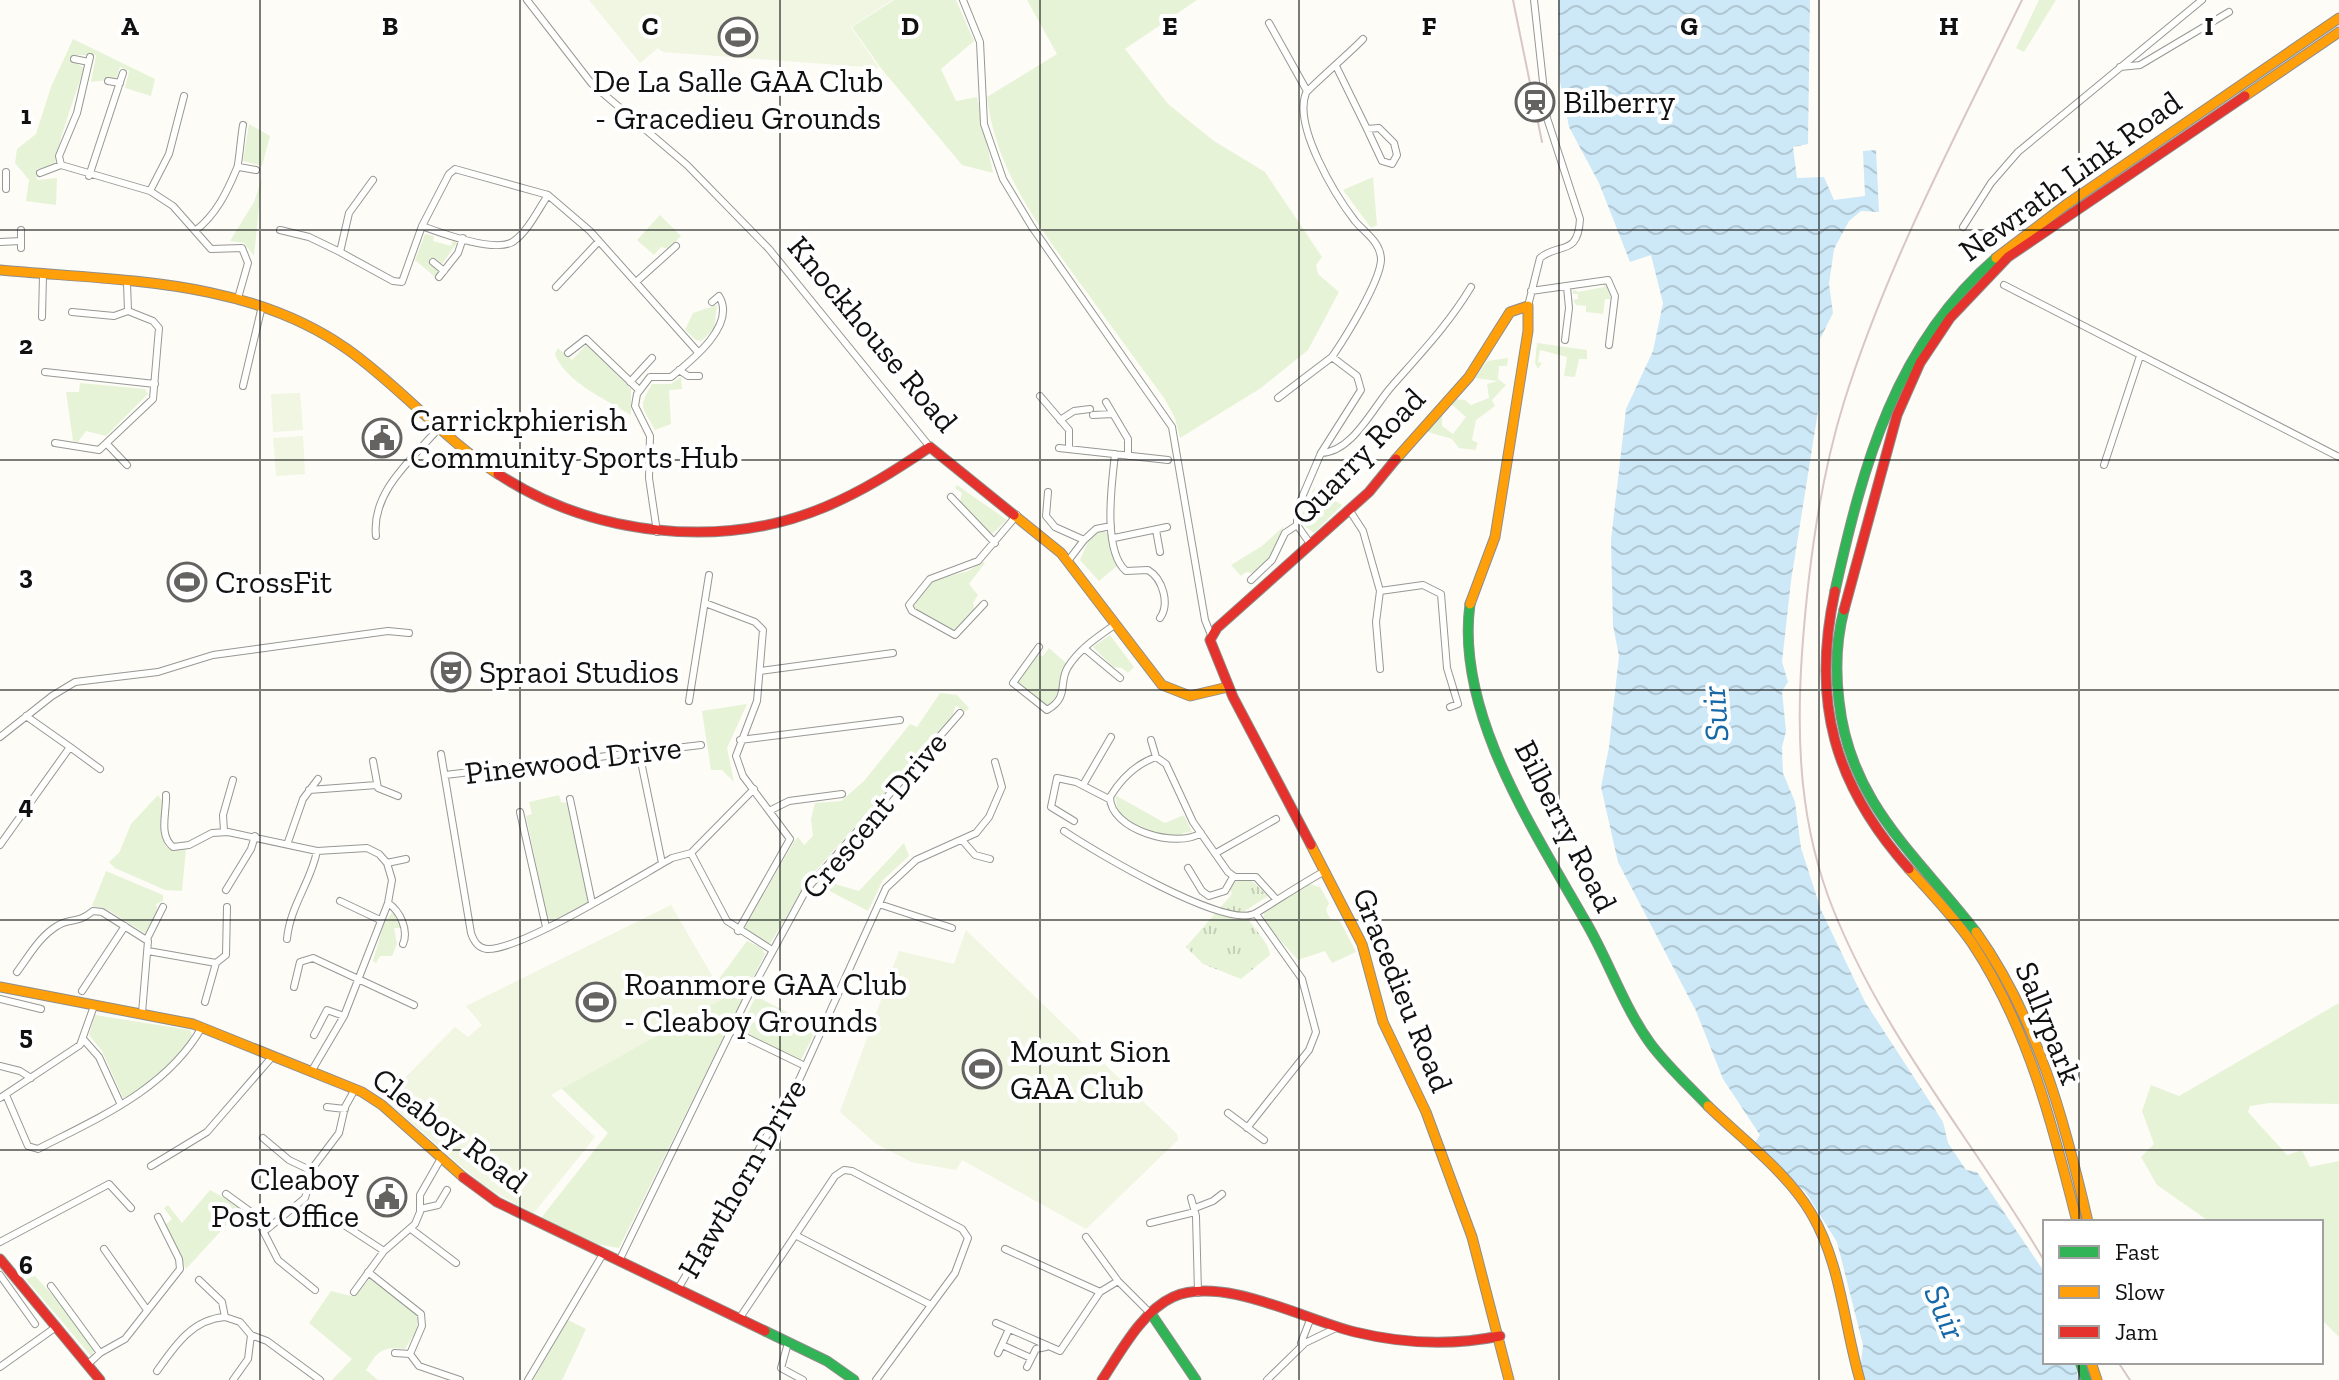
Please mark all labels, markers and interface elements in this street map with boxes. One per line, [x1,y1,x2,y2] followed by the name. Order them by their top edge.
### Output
[121,10,139,42] text: A
[382,10,398,42] text: B
[642,10,658,42] text: C
[901,10,919,42] text: D
[1162,10,1178,42] text: E
[1422,10,1437,42] text: F
[1680,10,1698,42] text: G
[1939,10,1959,42] text: H
[2204,10,2214,42] text: I
[717,16,759,58] sports icon: De La Salle GAA Club - Gracedieu Grounds
[593,62,883,137] place label: De La Salle GAA Club - Gracedieu Grounds
[1514,81,1556,123] station icon: Bilberry
[1952,82,2189,269] street label: Newrath Link Road
[1563,83,1676,121] place label: Bilberry
[21,99,32,131] text: 1
[780,228,966,440] street label: Knockhouse Road
[19,329,33,361] text: 2
[1283,379,1433,532] street label: Quarry Road
[410,401,739,476] place label: Carrickphierish Community Sports Hub
[361,417,403,459] public building icon: Carrickphierish Community Sports Hub
[19,559,33,591] text: 3
[166,561,208,603] sports icon: CrossFit
[215,563,332,601] place label: CrossFit
[430,651,472,693] theatre icon: Spraoi Studios
[479,653,679,691] place label: Spraoi Studios
[1693,684,1737,743] water label: Suir
[793,724,955,906] street label: Crescent Drive
[463,728,683,792] street label: Pinewood Drive
[1507,734,1626,919] street label: Bilberry Road
[19,789,34,821] text: 4
[1345,883,1461,1098] street label: Gracedieu Road
[2007,956,2091,1090] street label: Sallypark
[624,965,907,1040] place label: Roanmore GAA Club - Cleaboy Grounds
[575,981,617,1023] sports icon: Roanmore GAA Club - Cleaboy Grounds
[19,1019,33,1051] text: 5
[1010,1032,1171,1107] place label: Mount Sion GAA Club
[961,1048,1003,1090] sports icon: Mount Sion GAA Club
[365,1059,535,1201] street label: Cleaboy Road
[670,1072,814,1284] street label: Hawthorn Drive
[211,1160,360,1235] place label: Cleaboy Post Office
[366,1176,408,1218] public building icon: Cleaboy Post Office
[2043,1220,2323,1364] legend
[2115,1237,2159,1266] text: Fast
[19,1249,33,1281] text: 6
[2115,1277,2165,1306] text: Slow
[1915,1278,1975,1346] water label: Suir
[2115,1317,2158,1346] text: Jam

